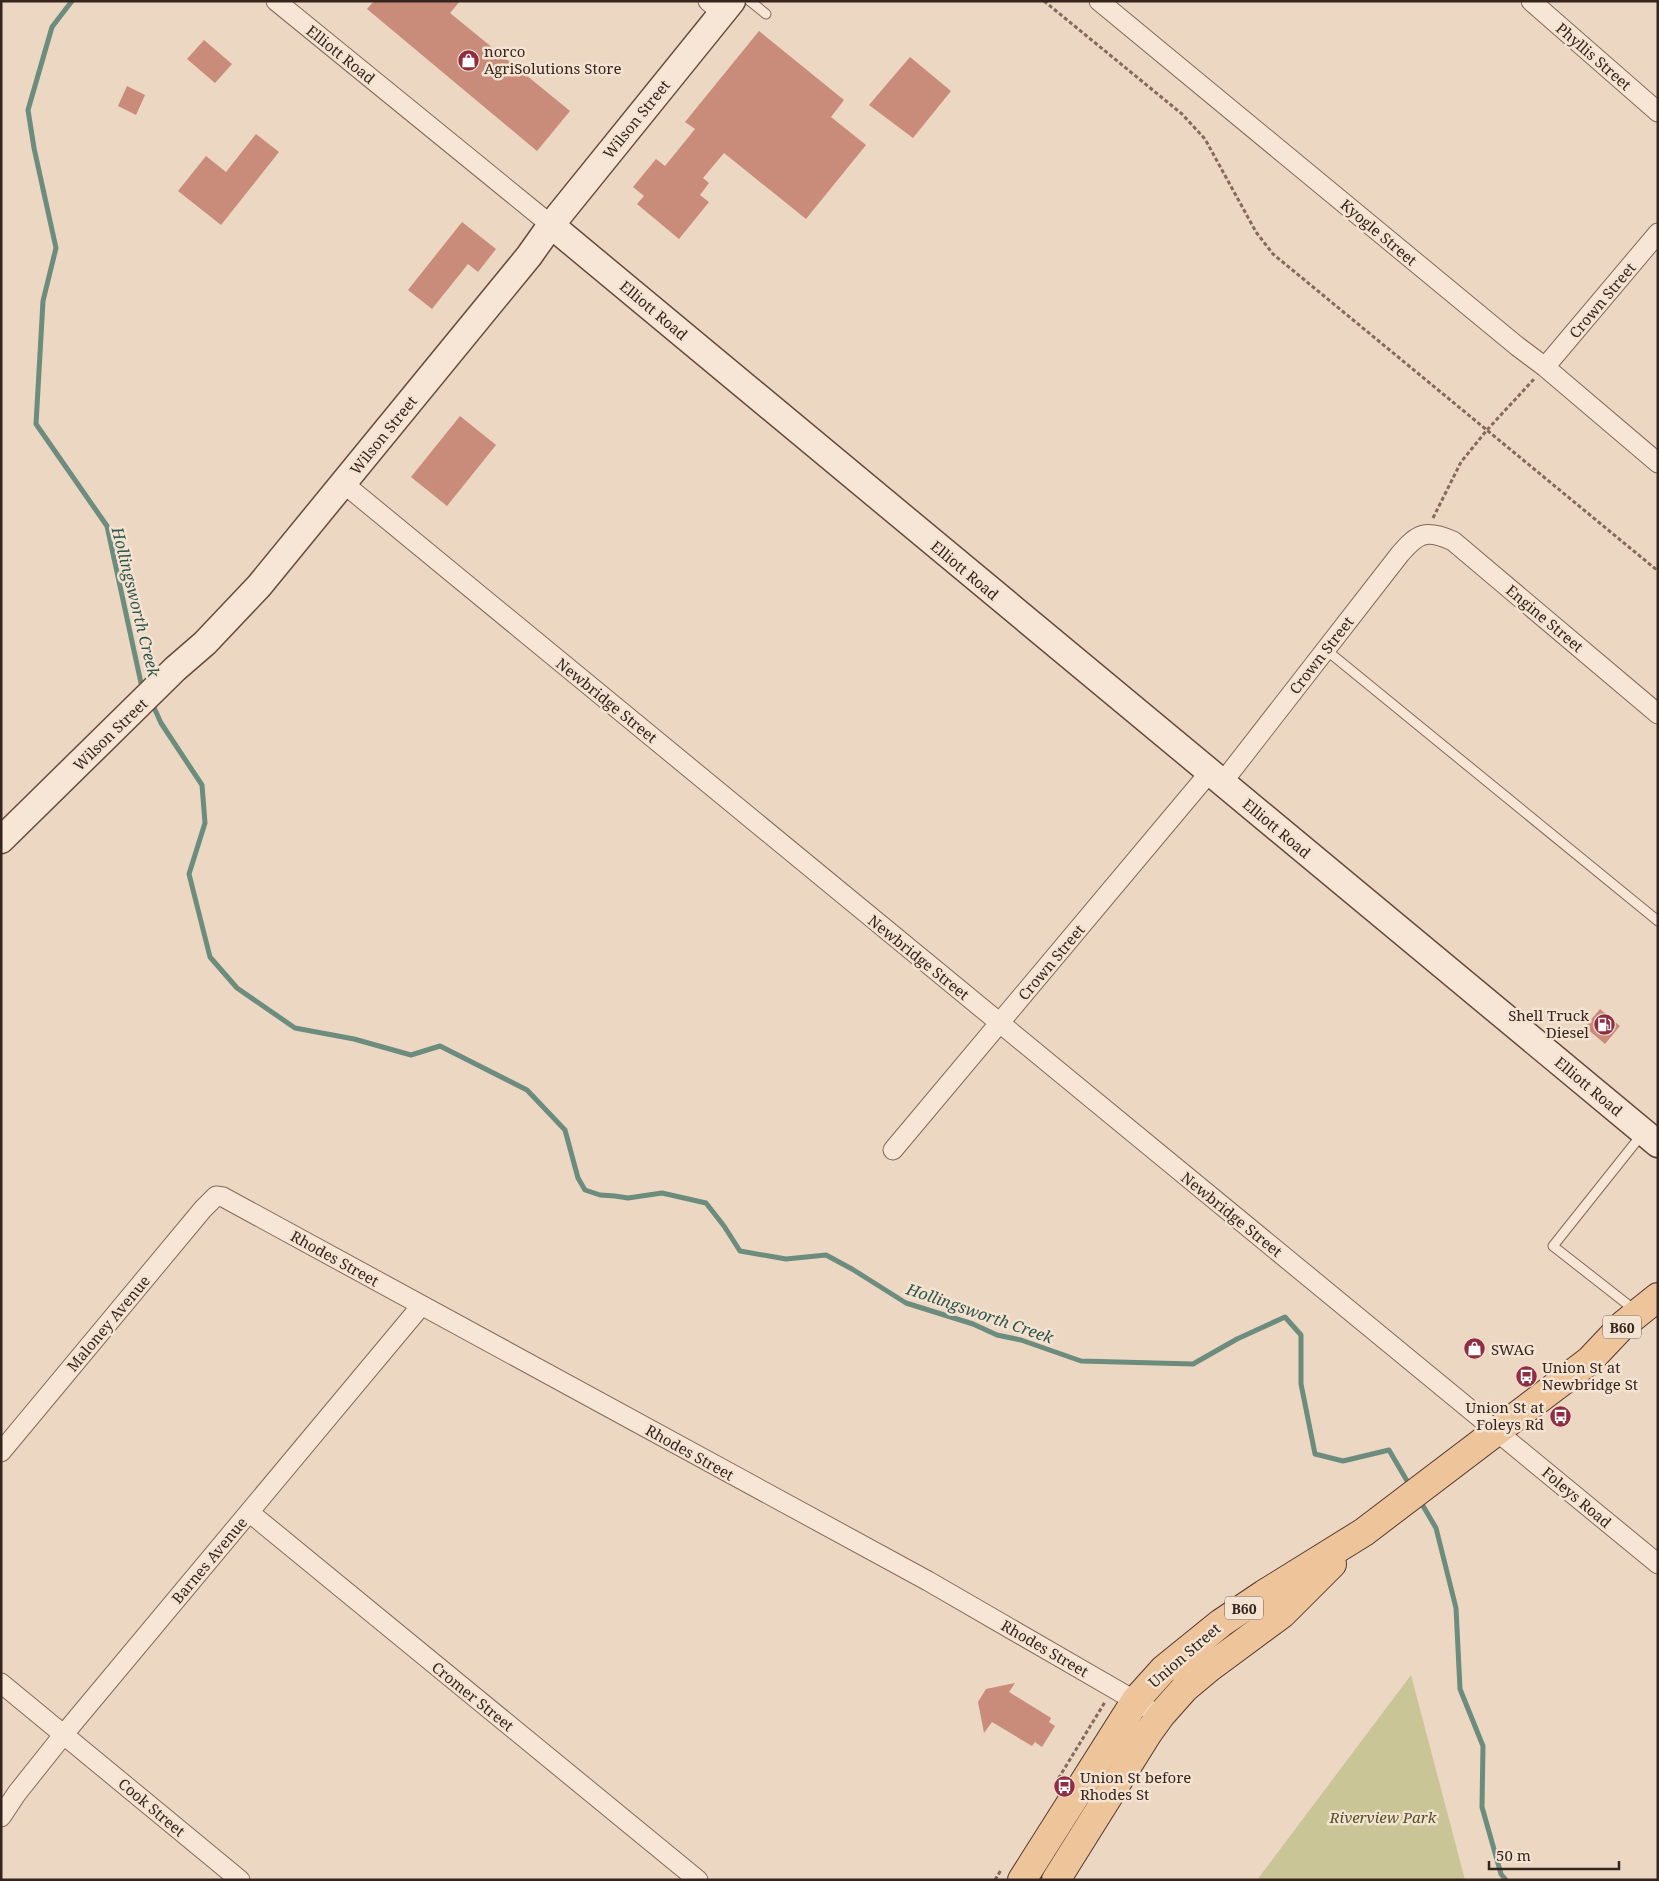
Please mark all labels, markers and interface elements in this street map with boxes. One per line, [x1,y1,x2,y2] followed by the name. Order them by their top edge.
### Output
[1552,18,1636,94] street label: Phyllis Street
[303,20,379,88] street label: Elliott Road
[484,41,621,78] place label: norco AgriSolutions Store
[456,48,480,72] shop icon: norco AgriSolutions Store
[598,75,674,163] street label: Wilson Street
[1337,194,1421,270] street label: Kyogle Street
[1564,258,1640,342] street label: Crown Street
[616,276,692,344] street label: Elliott Road
[345,391,421,479] street label: Wilson Street
[106,524,166,680] water label: Hollingsworth Creek
[927,536,1003,604] street label: Elliott Road
[1502,580,1588,656] street label: Engine Street
[1284,612,1358,698] street label: Crown Street
[552,653,662,747] street label: Newbridge Street
[69,693,151,775] street label: Wilson Street
[1239,794,1315,862] street label: Elliott Road
[864,910,974,1004] street label: Newbridge Street
[1013,920,1089,1004] street label: Crown Street
[1508,1005,1589,1042] place label: Shell Truck Diesel
[1593,1012,1617,1036] fuel station icon: Shell Truck Diesel
[1551,1052,1627,1120] street label: Elliott Road
[1177,1167,1287,1261] street label: Newbridge Street
[287,1226,383,1290] street label: Rhodes Street
[62,1271,154,1375] street label: Maloney Avenue
[903,1277,1057,1349] water label: Hollingsworth Creek
[1603,1315,1641,1338] road number: B60
[1463,1337,1487,1361] shop icon: SWAG
[1491,1339,1535,1359] place label: SWAG
[1542,1357,1638,1394] place label: Union St at Newbridge St
[1514,1364,1538,1388] bus stop icon: Union St at Newbridge St
[1465,1397,1544,1434] place label: Union St at Foleys Rd
[1548,1404,1572,1428] bus stop icon: Union St at Foleys Rd
[642,1420,738,1484] street label: Rhodes Street
[1538,1462,1616,1532] street label: Foleys Road
[167,1512,251,1608] street label: Barnes Avenue
[1225,1596,1263,1620] road number: B60
[998,1615,1092,1681] street label: Rhodes Street
[1144,1618,1224,1692] street label: Union Street
[428,1657,518,1735] street label: Cromer Street
[1080,1767,1191,1804] place label: Union St before Rhodes St
[115,1773,189,1841] street label: Cook Street
[1052,1774,1076,1798] bus stop icon: Union St before Rhodes St
[1329,1807,1437,1827] park label: Riverview Park
[1489,1838,1619,1870] scale bar
[1496,1845,1531,1865] text: 50 m

